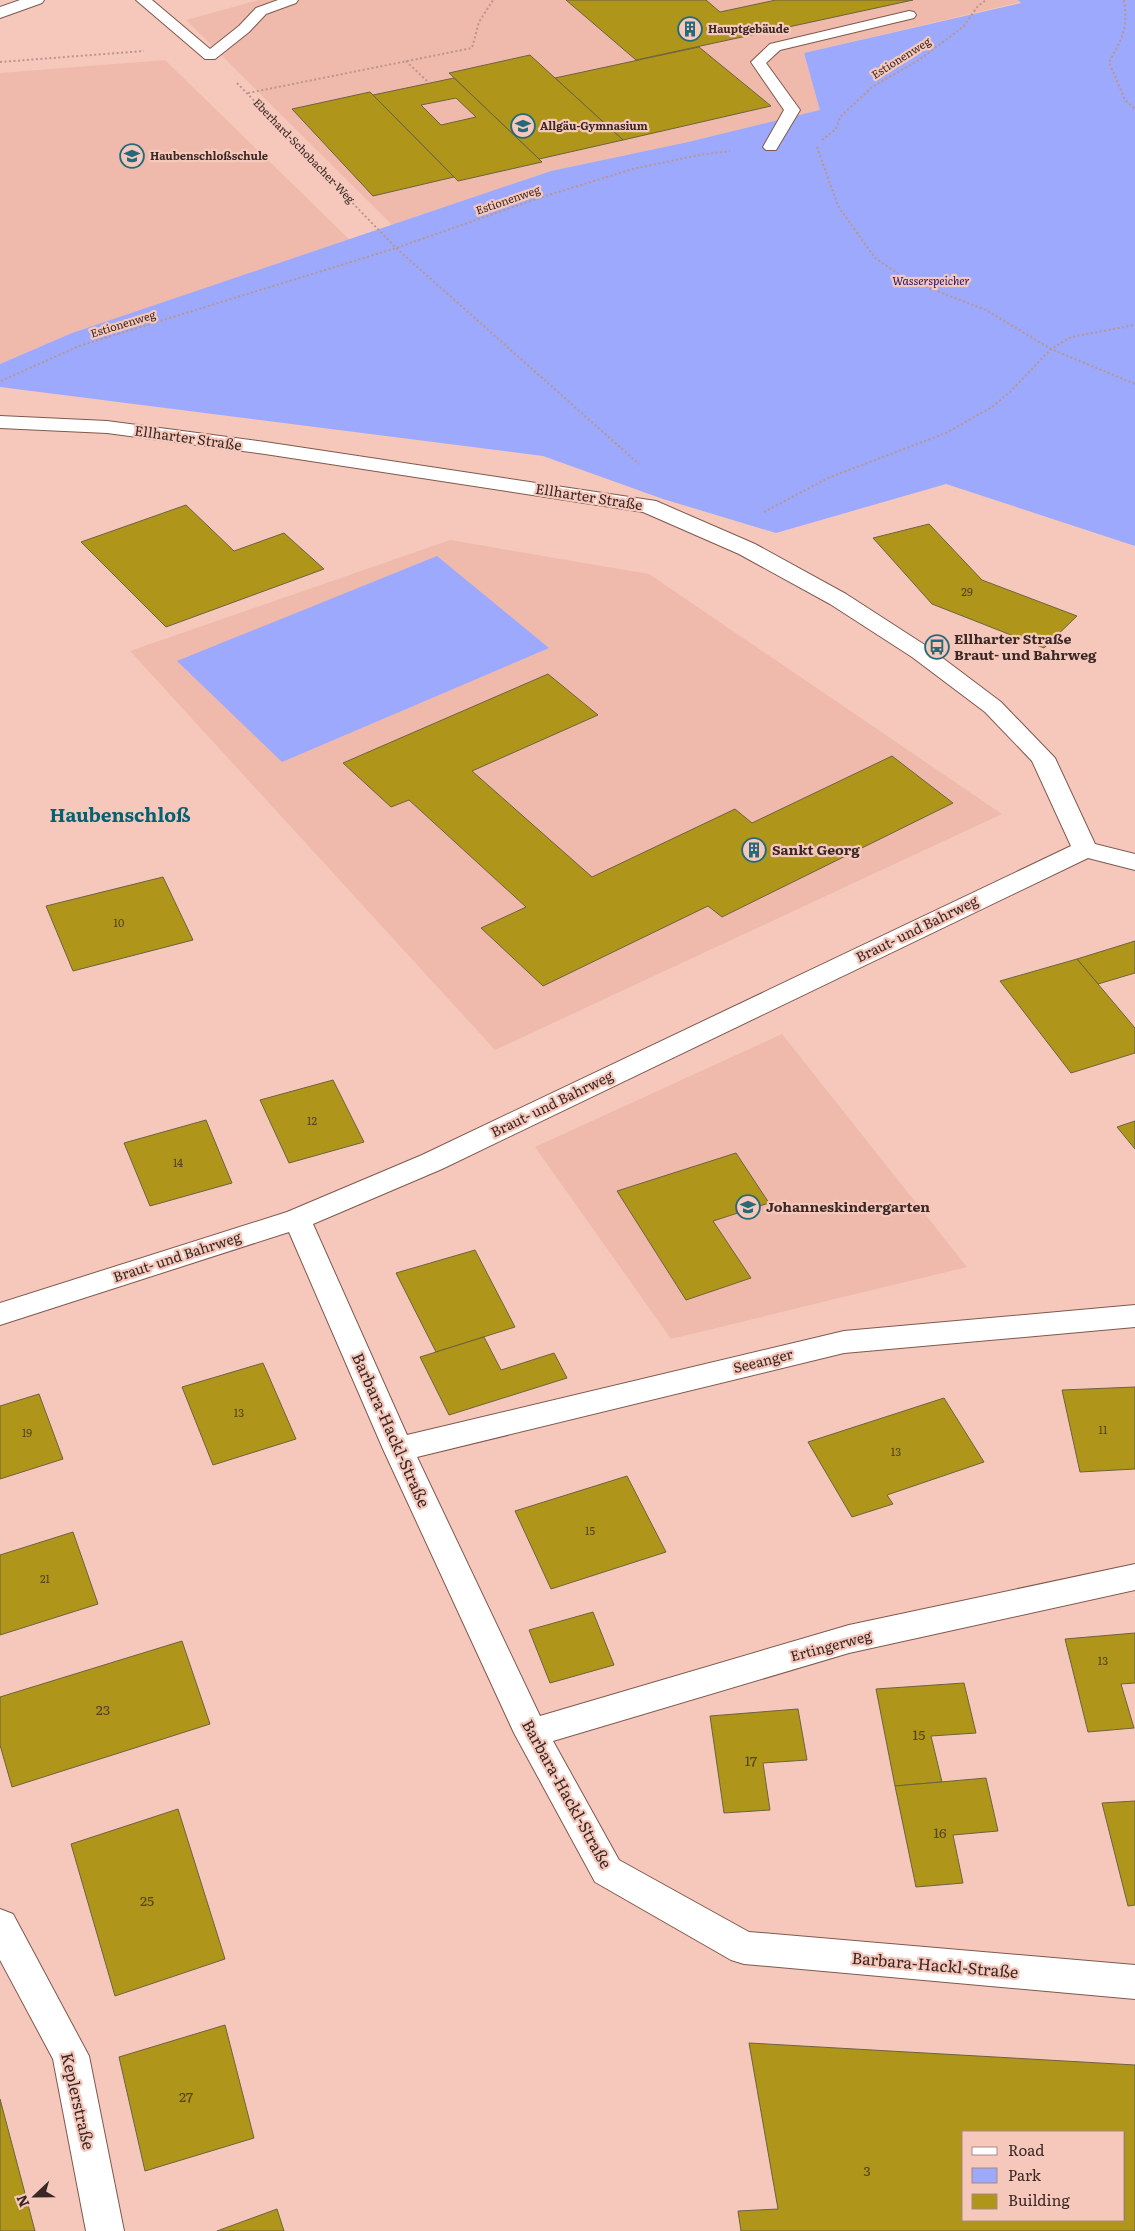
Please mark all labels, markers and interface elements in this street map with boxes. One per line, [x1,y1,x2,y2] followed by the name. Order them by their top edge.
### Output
[677,16,703,42] building icon: Hauptgebäude
[708,20,789,36] place label: Hauptgebäude
[868,32,934,82] street label: Estionenweg
[250,94,360,207] street label: Eberhard-Schobacher-Weg
[510,113,536,139] school or university icon: Allgäu-Gymnasium
[540,117,648,133] place label: Allgäu-Gymnasium
[119,143,145,169] school or university icon: Haubenschloßschule
[150,147,268,163] place label: Haubenschloßschule
[473,180,543,218] street label: Estionenweg
[892,272,970,288] park label: Wasserspeicher
[88,305,158,341] street label: Estionenweg
[133,420,243,454] street label: Ellharter Straße
[534,478,644,514] street label: Ellharter Straße
[961,583,973,599] house number: 29
[954,628,1097,664] place label: Ellharter Straße Braut- und Bahrweg
[924,634,950,660] bus stop icon: Ellharter Straße Braut- und Bahrweg
[49,800,191,828] district label: Haubenschloß
[741,837,767,863] building icon: Sankt Georg
[772,839,860,859] place label: Sankt Georg
[852,890,981,966] street label: Braut- und Bahrweg
[114,914,124,930] house number: 10
[487,1065,616,1141] street label: Braut- und Bahrweg
[307,1112,317,1128] house number: 12
[173,1154,183,1170] house number: 14
[735,1194,761,1220] school or university icon: Johanneskindergarten
[766,1196,930,1216] place label: Johanneskindergarten
[110,1226,244,1286] street label: Braut- und Bahrweg
[731,1343,795,1377] street label: Seeanger
[347,1348,437,1511] street label: Barbara-Hackl-Straße
[234,1404,244,1420] house number: 13
[1099,1421,1108,1437] house number: 11
[22,1424,32,1440] house number: 19
[891,1443,901,1459] house number: 13
[585,1522,595,1538] house number: 15
[40,1570,51,1586] house number: 21
[788,1625,874,1665] street label: Ertingerweg
[1098,1652,1108,1668] house number: 13
[96,1699,110,1719] house number: 23
[517,1715,619,1872] street label: Barbara-Hackl-Straße
[913,1724,925,1744] house number: 15
[745,1750,757,1770] house number: 17
[933,1822,947,1842] house number: 16
[140,1890,154,1910] house number: 25
[851,1945,1019,1983] street label: Barbara-Hackl-Straße
[56,2050,102,2152] street label: Keplerstraße
[179,2086,193,2106] house number: 27
[962,2131,1125,2221] legend
[1008,2138,1044,2161] text: Road
[863,2160,871,2180] house number: 3
[1008,2163,1042,2186] text: Park
[10,2171,60,2221] north arrow
[1008,2188,1070,2211] text: Building
[10,2192,33,2210] text: N

